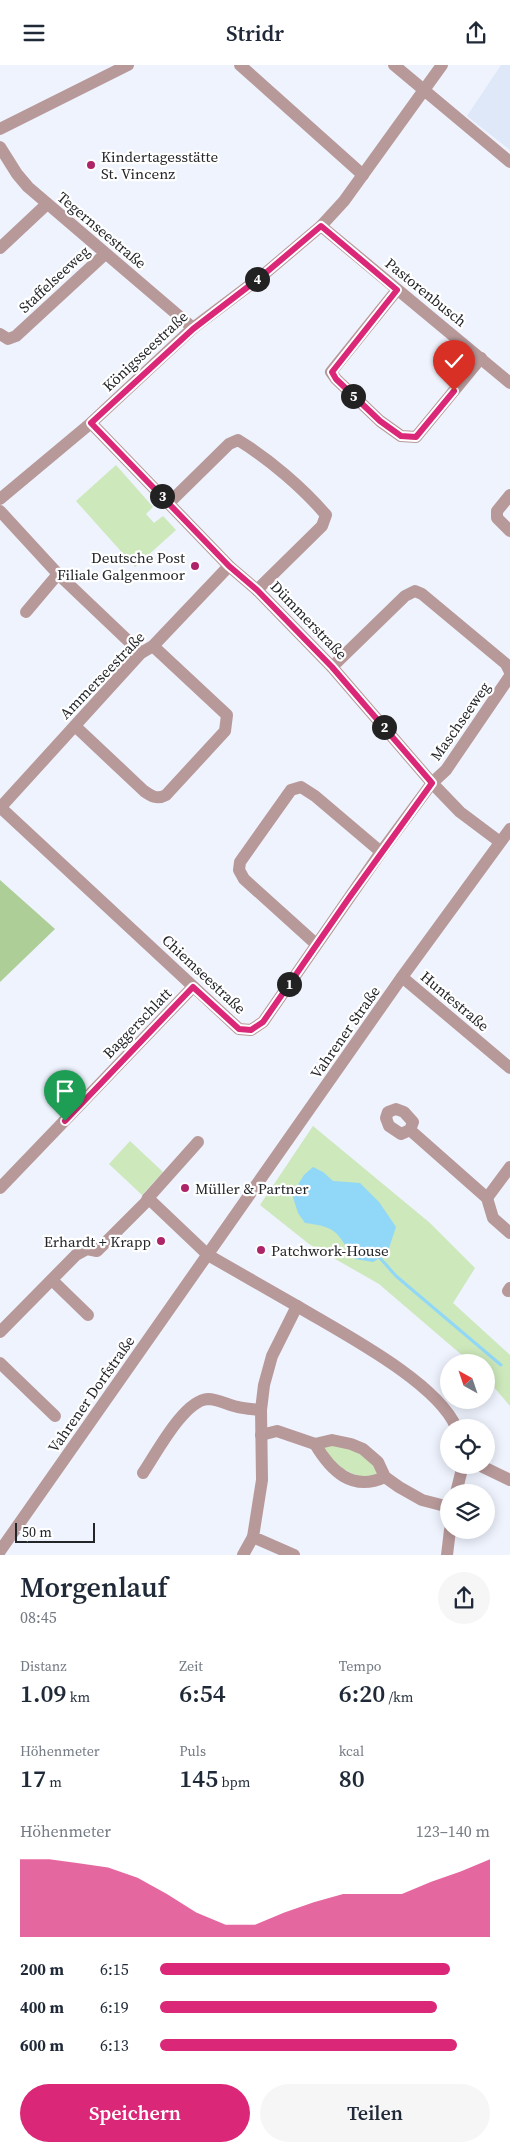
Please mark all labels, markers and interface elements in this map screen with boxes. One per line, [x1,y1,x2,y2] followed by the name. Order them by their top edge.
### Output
[226,18,284,48] text: Stridr
[20,19,48,47] icon: menu
[462,19,490,47] icon: share
[101,146,218,184] place label: Kindertagesstätte St. Vincenz
[85,159,97,171] marker: Kindertagesstätte St. Vincenz
[53,187,151,274] street label: Tegernseestraße
[14,241,94,317] street label: Staffelseeweg
[381,253,471,331] street label: Pastorenbusch
[244,267,270,291] pin: 4
[254,269,261,289] text: 4
[98,306,192,396] street label: Königsseestraße
[433,340,475,391] pin
[440,347,468,375] icon: check
[340,383,366,409] pin: 5
[350,386,357,406] text: 5
[150,483,174,509] pin: 3
[159,486,166,506] text: 3
[57,547,186,585] place label: Deutsche Post Filiale Galgenmoor
[189,560,201,572] marker: Deutsche Post Filiale Galgenmoor
[266,576,352,664] street label: Dümmerstraße
[55,626,150,723] street label: Ammerseestraße
[425,677,495,765] street label: Maschseeweg
[372,715,396,739] pin: 2
[381,717,388,737] text: 2
[157,930,251,1019] street label: Chiemseestraße
[416,966,494,1036] street label: Huntestraße
[276,971,302,997] pin: 1
[286,974,293,994] text: 1
[305,981,385,1083] street label: Vahrener Straße
[98,983,176,1063] street label: Baggerschlatt
[44,1070,86,1121] pin
[51,1077,79,1105] icon: arrive
[195,1178,309,1199] place label: Müller & Partner
[179,1182,191,1194] marker: Müller & Partner
[44,1231,151,1252] place label: Erhardt + Krapp
[155,1235,167,1247] marker: Erhardt + Krapp
[271,1240,389,1261] place label: Patchwork-House
[255,1244,267,1256] marker: Patchwork-House
[43,1331,139,1457] street label: Vahrener Dorfstraße
[440,1354,495,1409] north arrow
[440,1354,495,1539] map controls
[440,1419,495,1474] button: locate
[440,1484,495,1539] button: layers
[15,1519,95,1543] scale bar
[22,1522,52,1542] text: 50 m
[20,1568,168,1606] text: Morgenlauf
[438,1572,490,1624] button: share
[20,1606,57,1628] text: 08:45
[20,1656,67,1676] text: Distanz
[179,1656,203,1676] text: Zeit
[339,1656,382,1676] text: Tempo
[20,1676,67,1710] text: 1.09
[179,1676,226,1710] text: 6:54
[339,1676,385,1710] text: 6:20
[67,1687,90,1707] text: km
[385,1687,413,1707] text: /km
[20,1741,100,1761] text: Höhenmeter
[179,1741,206,1761] text: Puls
[339,1741,364,1761] text: kcal
[20,1761,46,1795] text: 17
[179,1761,218,1795] text: 145
[339,1761,365,1795] text: 80
[46,1772,62,1792] text: m
[218,1772,250,1792] text: bpm
[20,1820,111,1842] text: Höhenmeter
[416,1820,490,1842] text: 123–140 m
[20,1958,64,1980] text: 200 m
[100,1958,129,1980] text: 6:15
[20,1996,64,2018] text: 400 m
[100,1996,129,2018] text: 6:19
[20,2034,64,2056] text: 600 m
[100,2034,129,2056] text: 6:13
[20,2084,250,2142] button: Speichern
[260,2084,490,2142] button: Teilen

